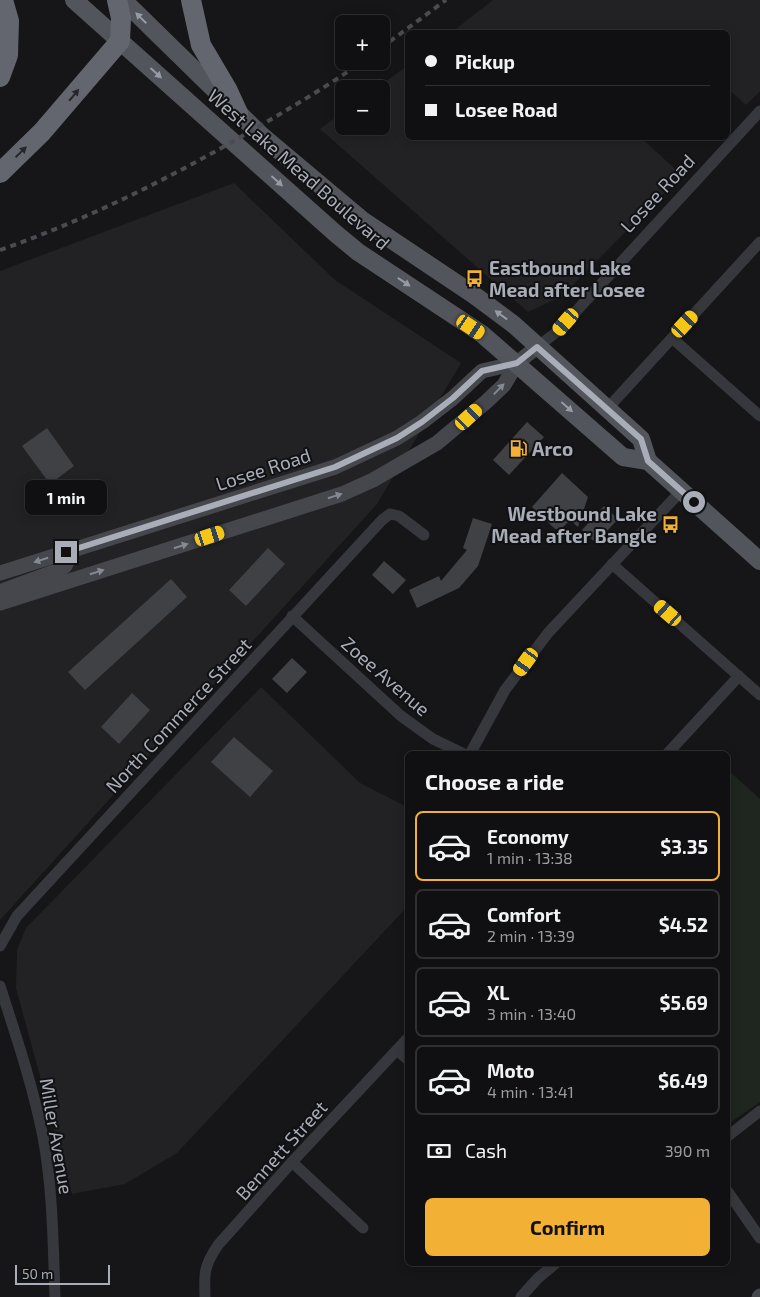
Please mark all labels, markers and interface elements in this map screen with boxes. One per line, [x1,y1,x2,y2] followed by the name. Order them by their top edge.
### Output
[135,12,147,24] one-way arrow
[335,15,390,135] map controls
[335,15,390,70] button: +
[455,50,515,73] text: Pickup
[150,67,162,79] one-way arrow
[335,80,390,135] button: −
[203,84,395,254] street label: West Lake Mead Boulevard
[68,89,80,101] one-way arrow
[455,98,558,121] text: Losee Road
[15,147,27,159] one-way arrow
[615,149,699,237] street label: Losee Road
[271,175,283,187] one-way arrow
[489,256,645,301] place label: Eastbound Lake Mead after Losee
[465,268,485,288] bus stop icon: Eastbound Lake Mead after Losee
[398,277,411,287] one-way arrow
[550,306,581,338] car
[669,308,700,340] car
[494,310,508,320] one-way arrow
[454,312,487,342] car
[493,383,505,395] one-way arrow
[452,401,485,433] car
[560,401,572,413] one-way arrow
[532,437,573,460] place label: Arco
[508,438,528,458] fuel station icon: Arco
[213,443,313,495] street label: Losee Road
[25,480,107,514] callout: 1 min
[47,488,85,507] text: 1 min
[683,491,705,513] route start
[328,492,343,499] one-way arrow
[491,502,657,547] place label: Westbound Lake Mead after Bangle
[661,514,681,534] bus stop icon: Westbound Lake Mead after Bangle
[193,524,226,548] car
[55,541,77,563] route end
[173,541,188,549] one-way arrow
[33,557,48,564] one-way arrow
[89,568,104,576] one-way arrow
[651,597,684,629] car
[337,631,435,721] street label: Zoee Avenue
[100,633,256,797] street label: North Commerce Street
[511,645,540,679] car
[425,768,564,794] text: Choose a ride
[427,824,472,869] icon: car
[487,825,569,848] text: Economy
[660,835,708,858] text: $3.35
[487,848,573,867] text: 1 min · 13:38
[427,902,472,947] icon: car
[487,903,561,926] text: Comfort
[659,913,708,936] text: $4.52
[487,926,575,945] text: 2 min · 13:39
[427,980,472,1025] icon: car
[487,981,509,1004] text: XL
[659,991,708,1014] text: $5.69
[487,1004,576,1023] text: 3 min · 13:40
[427,1058,472,1103] icon: car
[487,1059,535,1082] text: Moto
[658,1069,708,1092] text: $6.49
[35,1076,79,1196] street label: Miller Avenue
[487,1082,574,1101] text: 4 min · 13:41
[230,1096,332,1204] street label: Bennett Street
[425,1137,453,1165] icon: cash
[465,1139,507,1162] text: Cash
[665,1141,710,1160] text: 390 m
[425,1198,710,1256] button: Confirm
[15,1262,110,1285] scale bar
[22,1265,53,1282] text: 50 m

